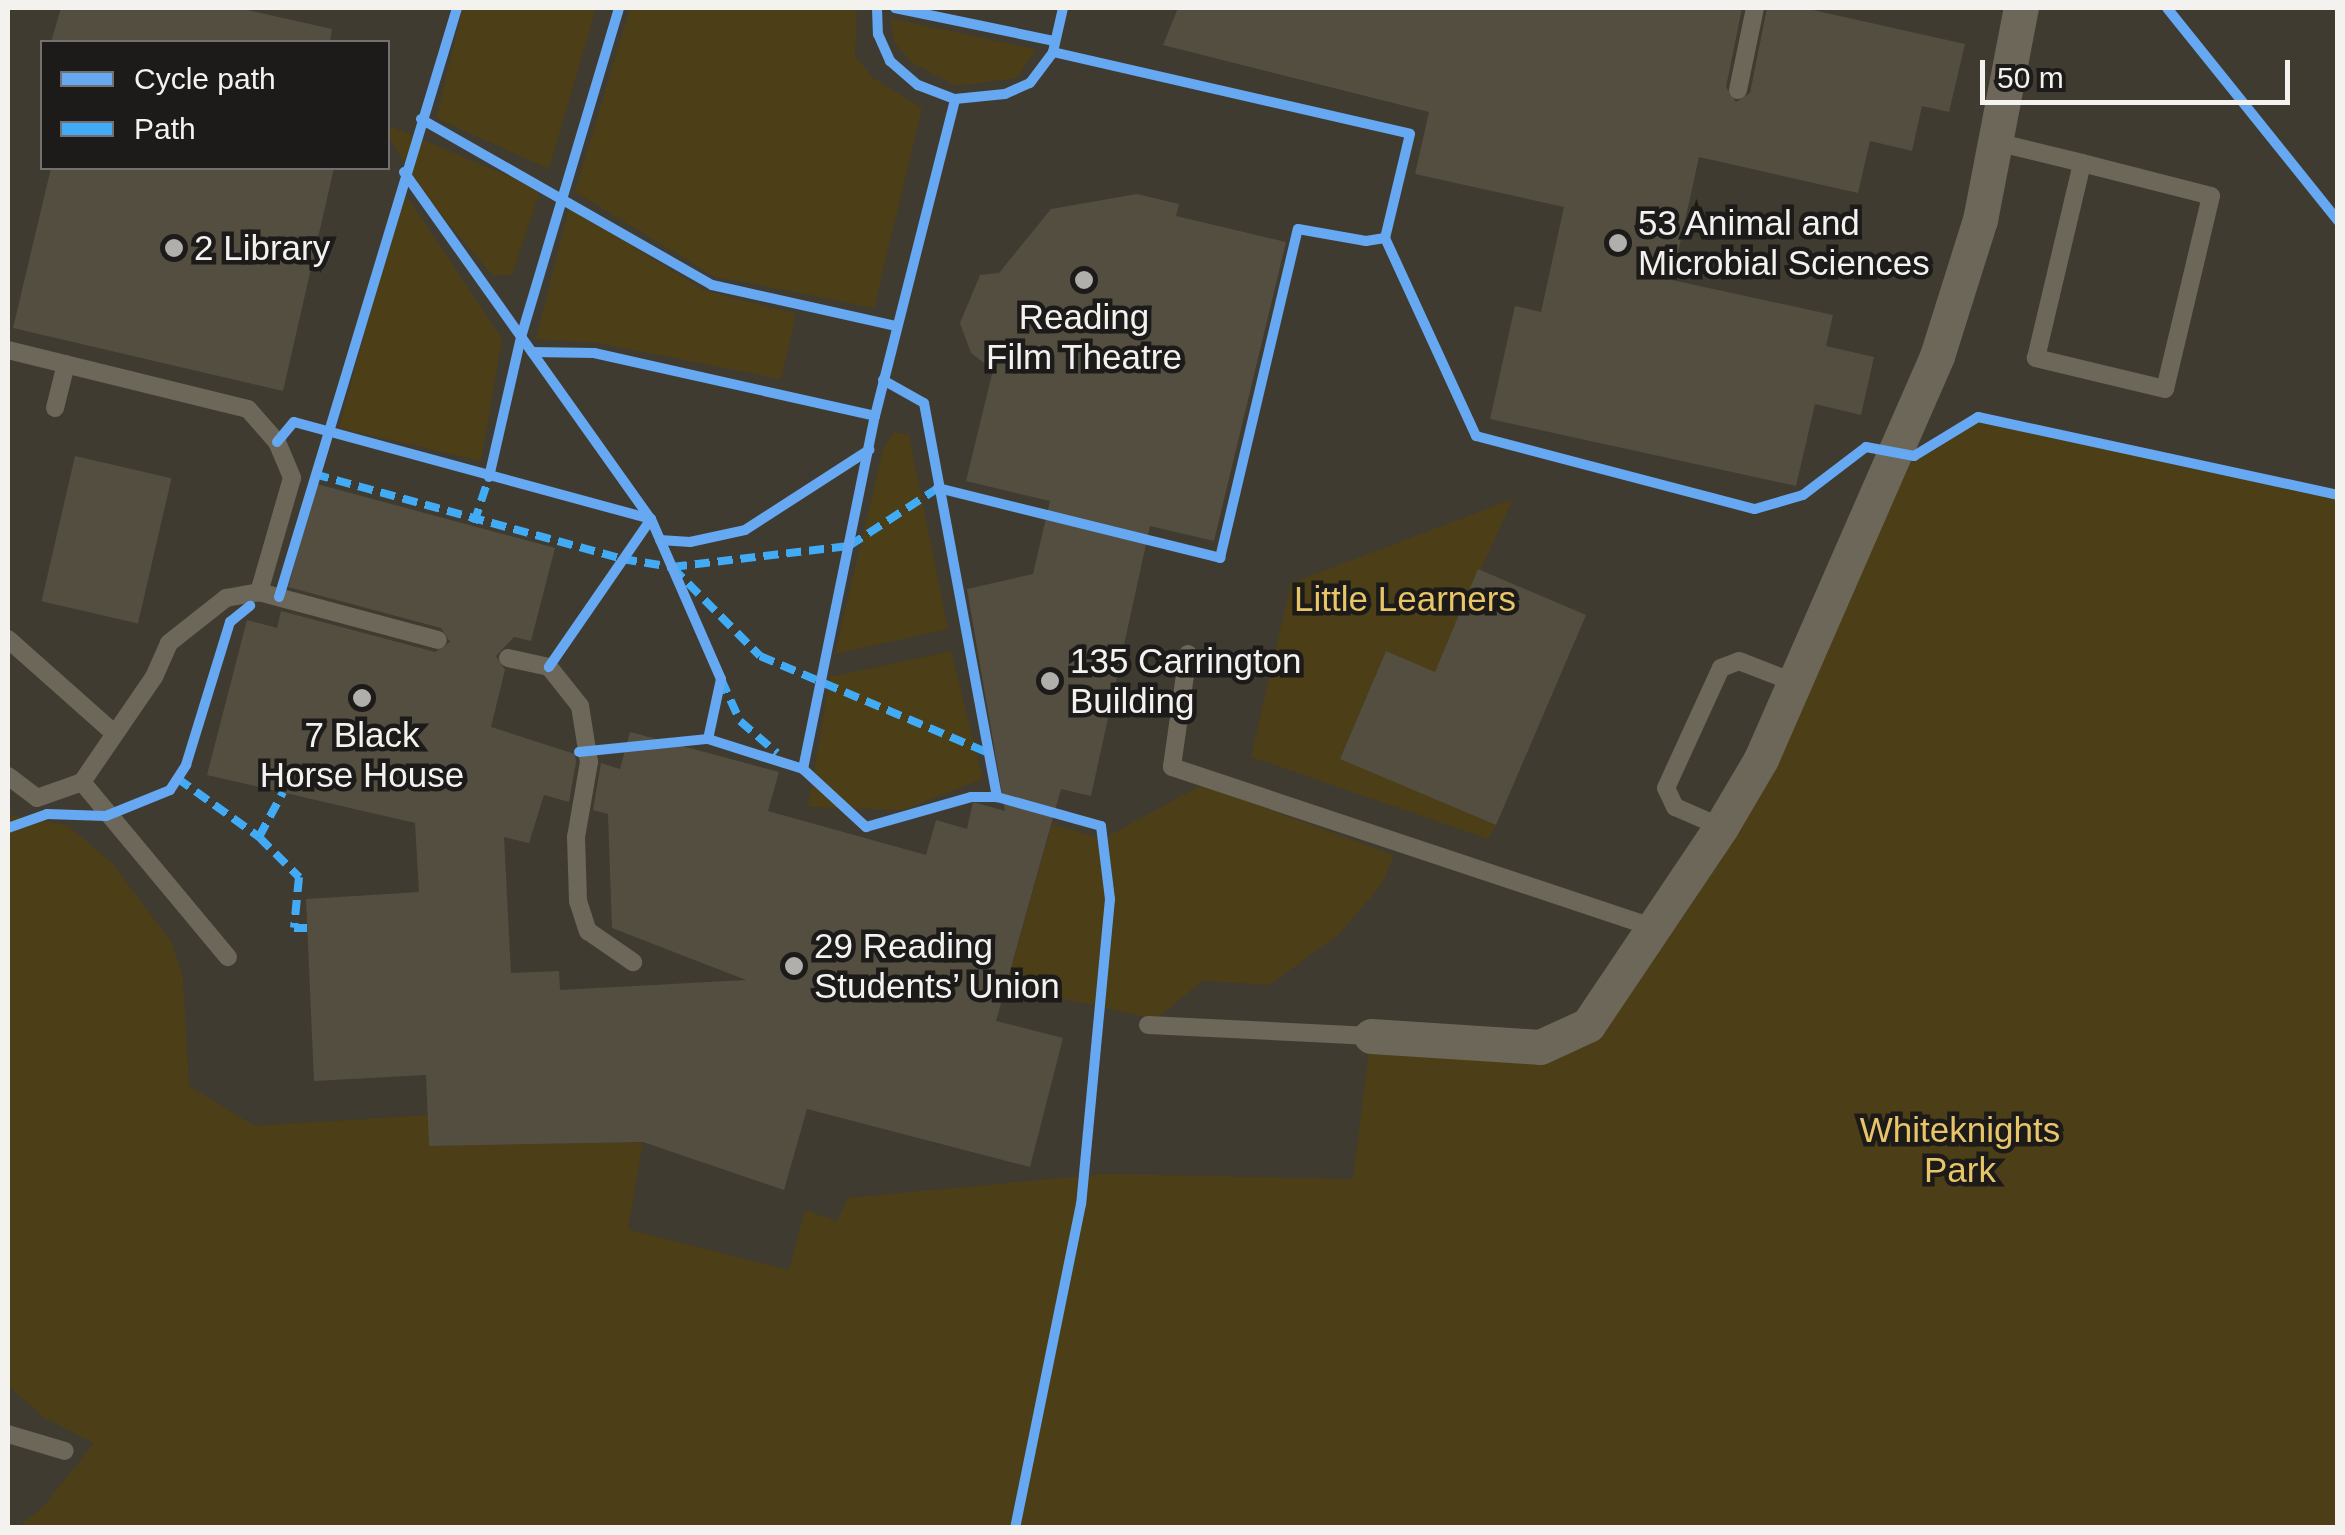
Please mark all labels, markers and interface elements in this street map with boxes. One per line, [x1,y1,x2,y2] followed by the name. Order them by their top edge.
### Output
[40,40,390,170] legend
[1985,40,2295,102] scale bar
[1997,61,2064,94] text: 50 m
[134,62,276,95] text: Cycle path
[134,112,196,145] text: Path
[1638,202,1930,284] place label: 53 Animal and Microbial Sciences
[194,227,330,269] place label: 2 Library
[1607,232,1629,254] marker: 53 Animal and Microbial Sciences
[163,237,185,259] marker: 2 Library
[1073,269,1095,291] marker: Reading Film Theatre
[986,296,1182,378] place label: Reading Film Theatre
[1294,578,1516,620] park label: Little Learners
[1070,640,1302,722] place label: 135 Carrington Building
[1039,670,1061,692] marker: 135 Carrington Building
[351,687,373,709] marker: 7 Black Horse House
[260,714,464,796] place label: 7 Black Horse House
[814,925,1061,1007] place label: 29 Reading Students’ Union
[783,955,805,977] marker: 29 Reading Students’ Union
[1860,1109,2060,1191] park label: Whiteknights Park

